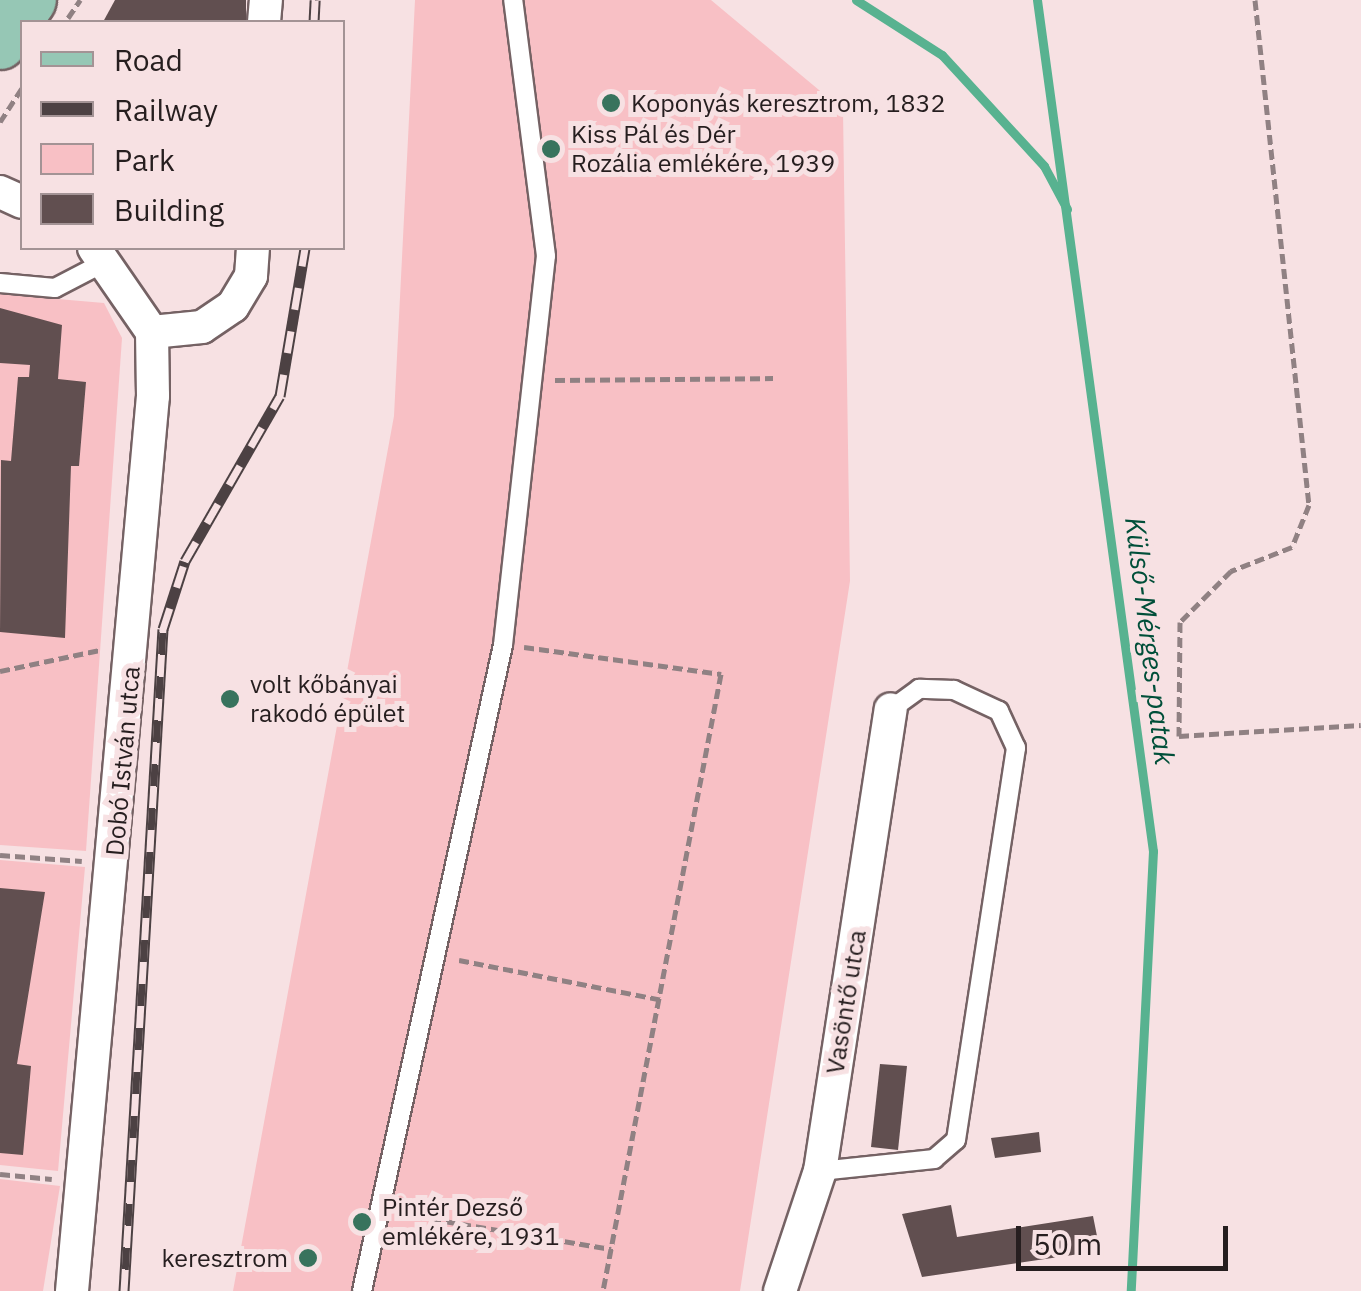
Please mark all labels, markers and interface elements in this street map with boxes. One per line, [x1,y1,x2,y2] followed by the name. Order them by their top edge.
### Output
[20,20,345,250] legend
[114,40,183,79] text: Road
[631,88,945,118] place label: Koponyás keresztrom, 1832
[114,90,218,129] text: Railway
[600,92,622,114] marker: Koponyás keresztrom, 1832
[571,120,835,179] place label: Kiss Pál és Dér Rozália emlékére, 1939
[540,138,562,160] marker: Kiss Pál és Dér Rozália emlékére, 1939
[114,140,175,179] text: Park
[114,190,224,229] text: Building
[1118,515,1182,767] water label: Külső-Mérges-patak
[100,665,146,857] street label: Dobó István utca
[250,670,405,729] place label: volt kőbányai rakodó épület
[219,688,241,710] marker: volt kőbányai rakodó épület
[820,928,872,1076] street label: Vasöntő utca
[382,1193,560,1252] place label: Pintér Dezső emlékére, 1931
[1021,1206,1234,1268] scale bar
[351,1211,373,1233] marker: Pintér Dezső emlékére, 1931
[1033,1224,1102,1263] text: 50 m
[162,1243,288,1273] place label: keresztrom
[297,1247,319,1269] marker: keresztrom

